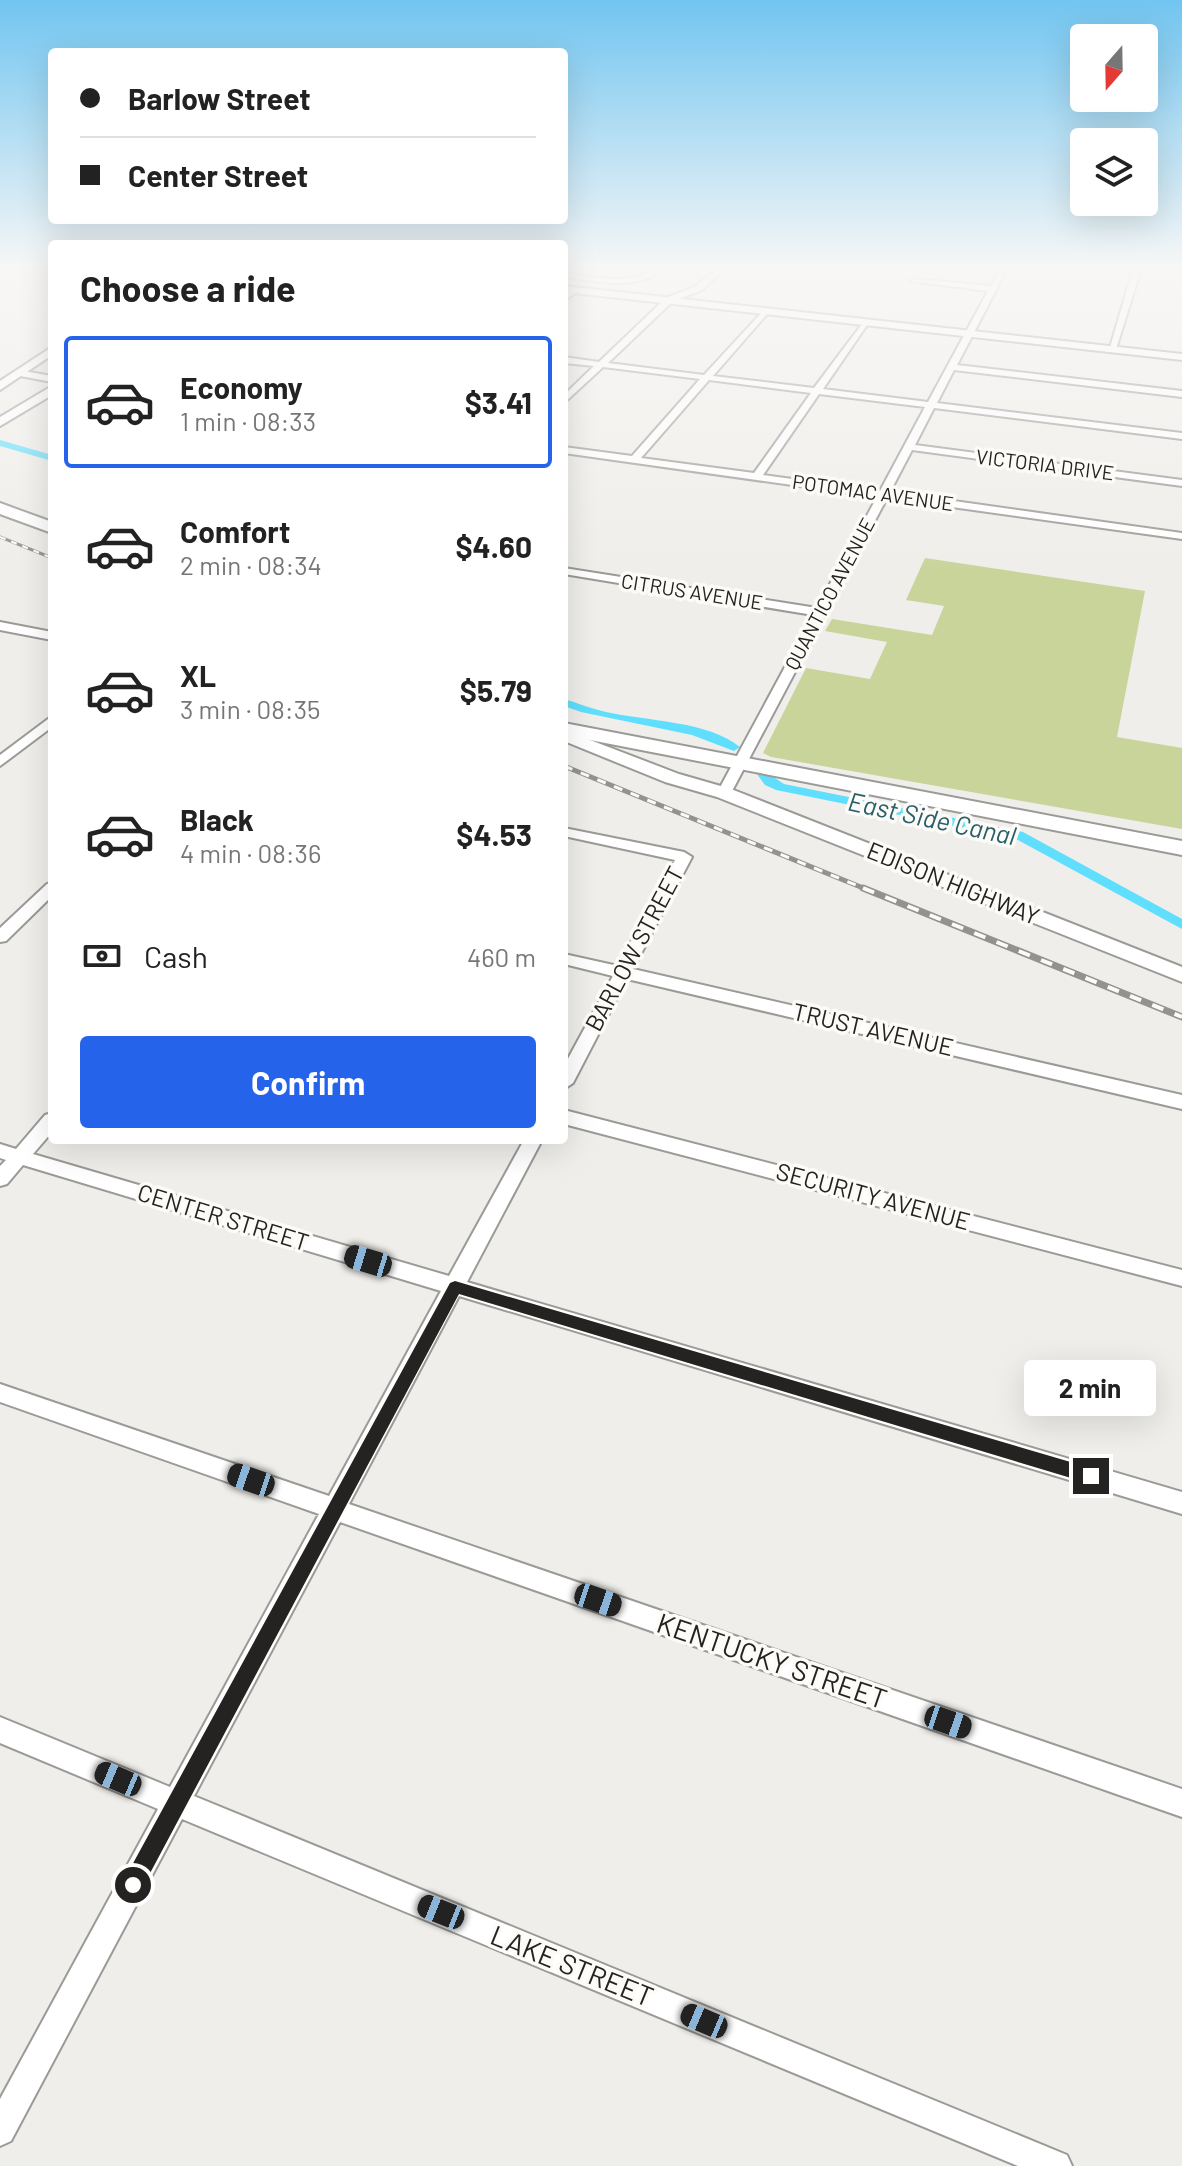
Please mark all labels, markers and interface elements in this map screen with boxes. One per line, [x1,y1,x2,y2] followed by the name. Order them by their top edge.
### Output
[1070,24,1158,112] north arrow
[1070,24,1158,216] map controls
[128,80,311,116] text: Barlow Street
[1070,128,1158,216] button: layers
[128,157,308,193] text: Center Street
[80,266,296,309] text: Choose a ride
[84,366,156,438] icon: car
[180,369,303,405] text: Economy
[465,384,532,420] text: $3.41
[180,405,316,436] text: 1 min · 08:33
[975,444,1115,484] street label: VICTORIA DRIVE
[791,469,955,515] street label: POTOMAC AVENUE
[84,510,156,582] icon: car
[180,513,290,549] text: Comfort
[779,514,879,674] street label: QUANTICO AVENUE
[455,528,532,564] text: $4.60
[180,549,322,580] text: 2 min · 08:34
[620,568,765,614] street label: CITRUS AVENUE
[84,654,156,726] icon: car
[180,657,216,693] text: XL
[460,672,532,708] text: $5.79
[180,693,320,724] text: 3 min · 08:35
[846,785,1019,850] water label: East Side Canal
[84,798,156,870] icon: car
[180,801,254,837] text: Black
[456,816,532,852] text: $4.53
[863,835,1044,930] street label: EDISON HIGHWAY
[180,837,321,868] text: 4 min · 08:36
[578,861,689,1036] street label: BARLOW STREET
[80,934,124,978] icon: cash
[144,938,208,974] text: Cash
[467,941,536,972] text: 460 m
[790,996,956,1061] street label: TRUST AVENUE
[80,1036,536,1128] button: Confirm
[773,1156,974,1235] street label: SECURITY AVENUE
[134,1177,313,1256] street label: CENTER STREET
[342,1243,394,1279] car
[1025,1360,1157,1416] callout: 2 min
[1059,1372,1121,1403] text: 2 min
[1073,1458,1109,1494] route end
[224,1461,278,1499] car
[571,1581,625,1619] car
[653,1605,892,1715] street label: KENTUCKY STREET
[921,1703,975,1741] car
[91,1759,145,1799] car
[115,1867,151,1903] route start
[414,1892,468,1932] car
[486,1917,659,2013] street label: LAKE STREET
[677,2001,731,2041] car

